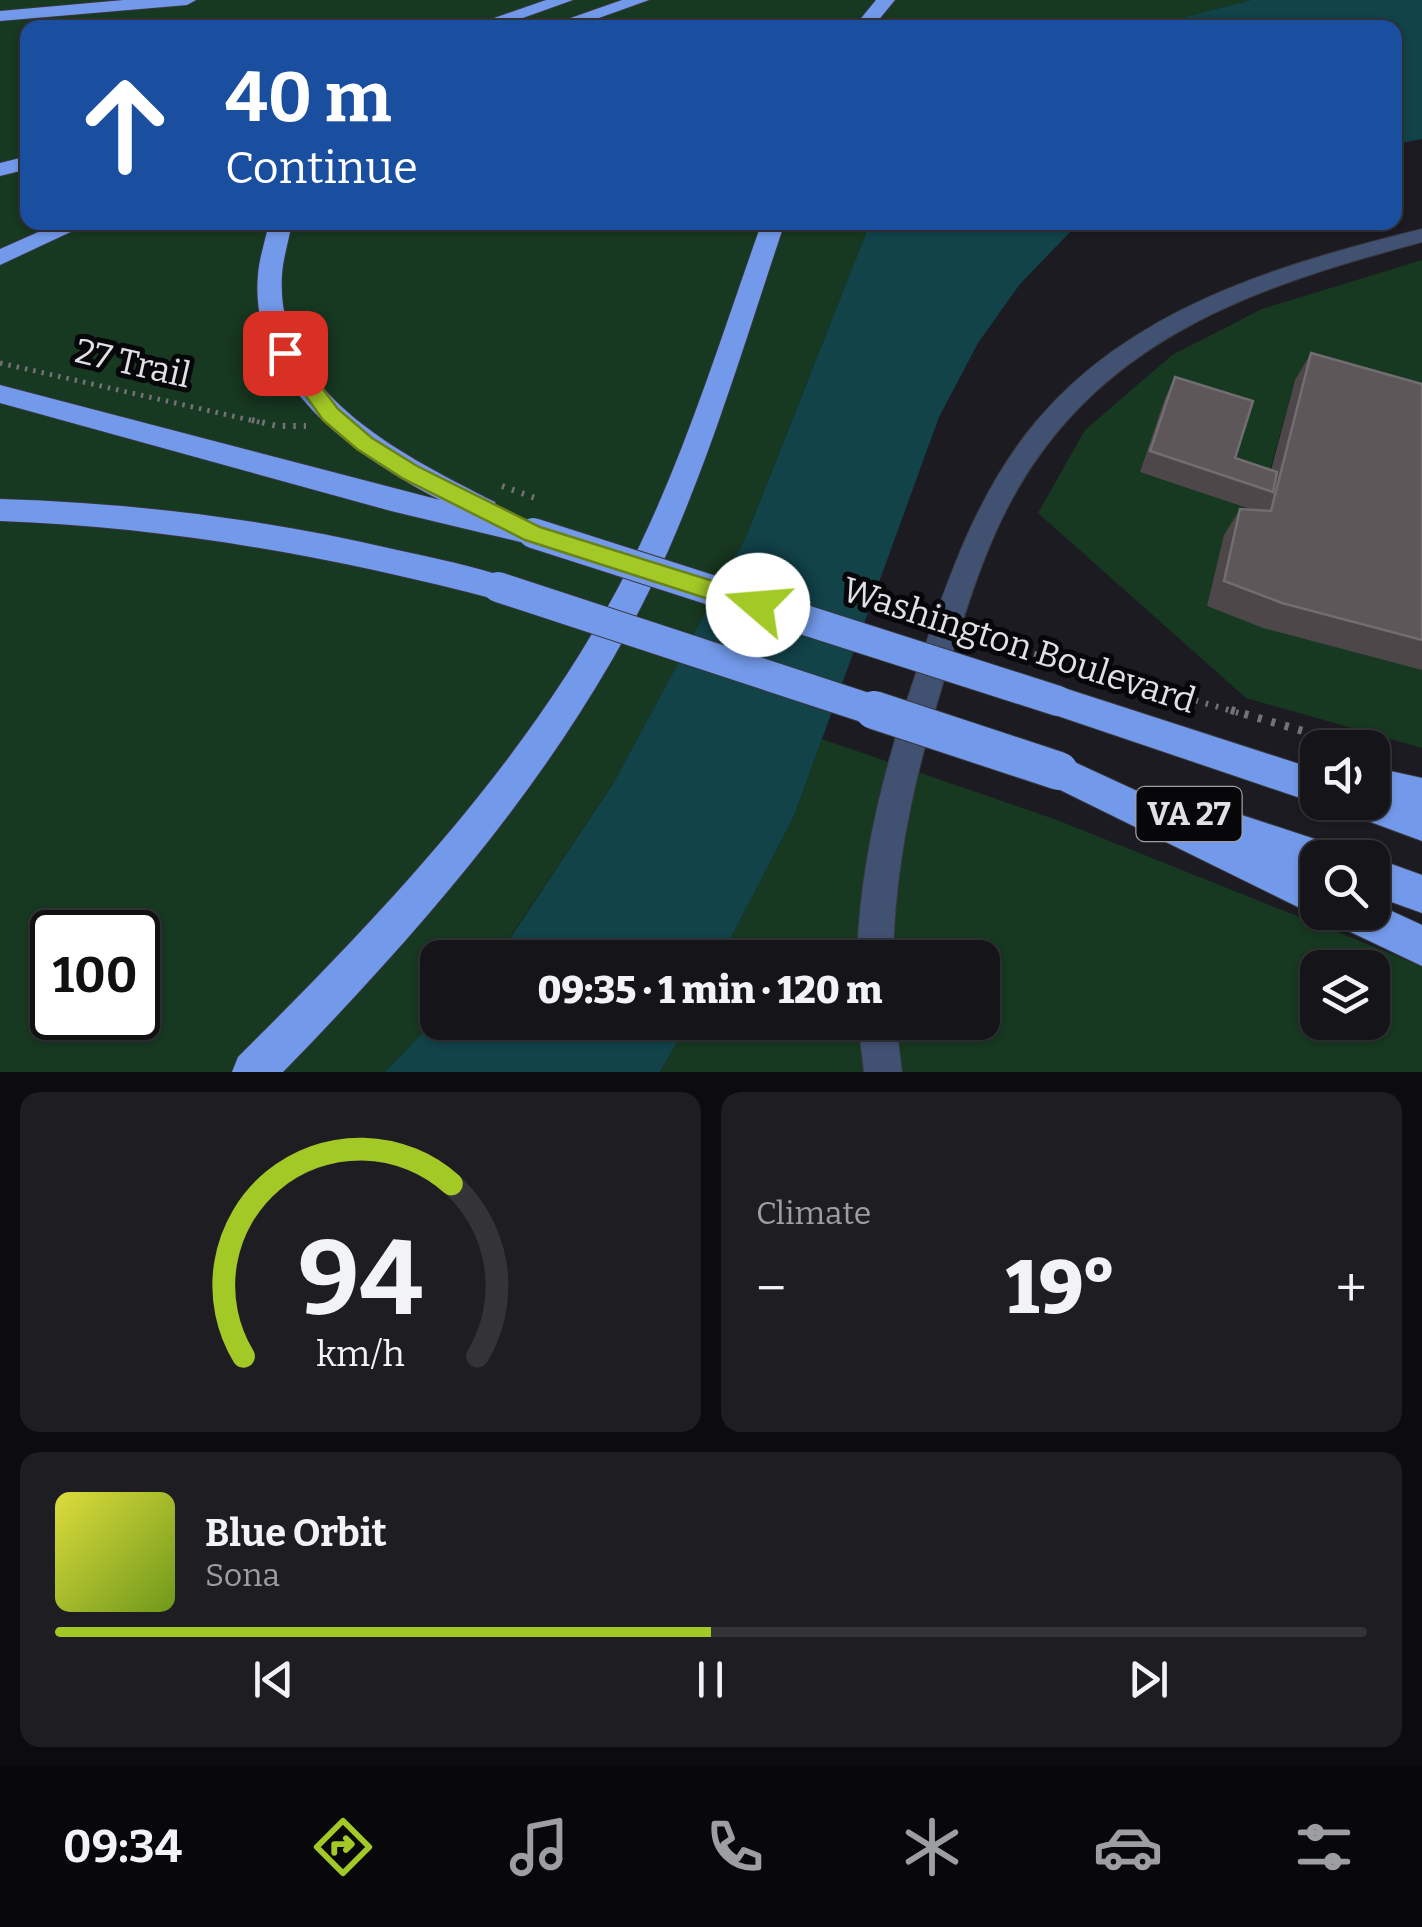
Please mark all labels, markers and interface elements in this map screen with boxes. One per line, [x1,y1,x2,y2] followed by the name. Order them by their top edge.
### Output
[225,56,391,140] text: 40 m
[60,60,190,190] icon: ahead
[225,141,418,195] text: Continue
[243,311,328,396] pin
[258,326,313,381] icon: arrive
[71,329,195,397] street label: 27 Trail
[706,553,810,657] position arrow
[837,568,1201,722] street label: Washington Boulevard
[1300,730,1390,1040] map controls
[1300,730,1390,820] button: sound
[1136,787,1242,841] road number: VA 27
[1300,840,1390,930] button: search
[30,910,160,1040] speed limit sign: 100
[1300,950,1390,1040] button: layers
[537,967,883,1013] text: 09:35 · 1 min · 120 m
[756,1194,871,1232] text: Climate
[298,1217,423,1342] text: 94
[1006,1243,1116,1333] text: 19°
[756,1256,786,1322] text: −
[1336,1256,1367,1322] text: +
[316,1333,405,1375] text: km/h
[205,1510,387,1556] text: Blue Orbit
[205,1556,280,1594] text: Sona
[246,1652,301,1707] icon: previous
[683,1652,738,1707] icon: pause
[1121,1652,1176,1707] icon: next
[308,1812,378,1882] icon: directions
[504,1812,574,1882] icon: music
[700,1812,770,1882] icon: phone
[897,1812,967,1882] icon: climate
[1093,1812,1163,1882] icon: car
[1289,1812,1359,1882] icon: filters
[63,1820,182,1874] text: 09:34

